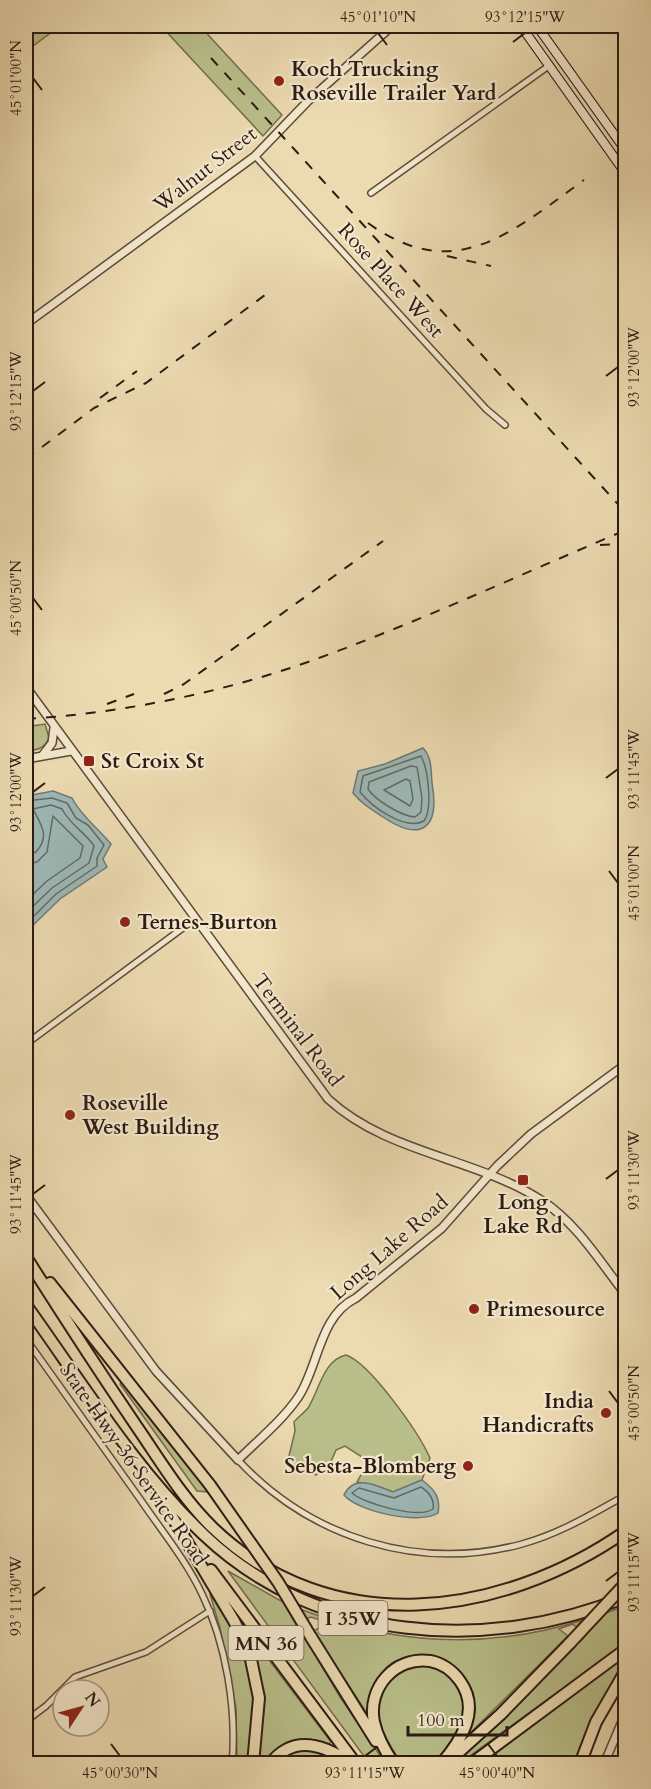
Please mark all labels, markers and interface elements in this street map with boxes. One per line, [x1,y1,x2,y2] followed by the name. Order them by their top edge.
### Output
[340,7,416,27] text: 45°01'10"N
[485,7,565,27] text: 93°12'15"W
[6,40,26,116] text: 45°01'00"N
[291,55,496,108] place label: Koch Trucking Roseville Trailer Yard
[272,74,286,88] marker: Koch Trucking Roseville Trailer Yard
[147,120,263,220] street label: Walnut Street
[331,216,451,345] street label: Rose Place West
[624,327,644,407] text: 93°12'00"W
[6,351,26,431] text: 93°12'15"W
[6,560,26,636] text: 45°00'50"N
[624,729,644,809] text: 93°11'45"W
[101,747,205,776] place label: St Croix St
[6,752,26,832] text: 93°12'00"W
[82,754,96,768] marker: St Croix St
[624,845,644,921] text: 45°01'00"N
[137,908,278,937] place label: Ternes-Burton
[118,915,132,929] marker: Ternes-Burton
[246,968,350,1093] street label: Terminal Road
[81,1089,219,1142] place label: Roseville West Building
[63,1108,77,1122] marker: Roseville West Building
[624,1130,644,1210] text: 93°11'30"W
[6,1154,26,1234] text: 93°11'45"W
[516,1173,530,1187] marker: Long Lake Rd
[324,1188,455,1307] street label: Long Lake Road
[483,1188,563,1241] place label: Long Lake Rd
[486,1295,605,1324] place label: Primesource
[467,1302,481,1316] marker: Primesource
[52,1357,215,1572] street label: State Hwy 36 Service Road
[624,1365,644,1441] text: 45°00'50"N
[482,1387,595,1440] place label: India Handicrafts
[599,1406,613,1420] marker: India Handicrafts
[284,1452,456,1481] place label: Sebesta-Blomberg
[461,1459,475,1473] marker: Sebesta-Blomberg
[624,1532,644,1612] text: 93°11'15"W
[6,1556,26,1636] text: 93°11'30"W
[318,1601,388,1635] road number: I 35W
[228,1626,304,1660] road number: MN 36
[51,1678,111,1738] north arrow
[79,1688,105,1712] text: N
[408,1699,507,1737] scale bar
[417,1708,465,1733] text: 100 m
[82,1763,158,1783] text: 45°00'30"N
[325,1763,405,1783] text: 93°11'15"W
[459,1763,535,1783] text: 45°00'40"N

